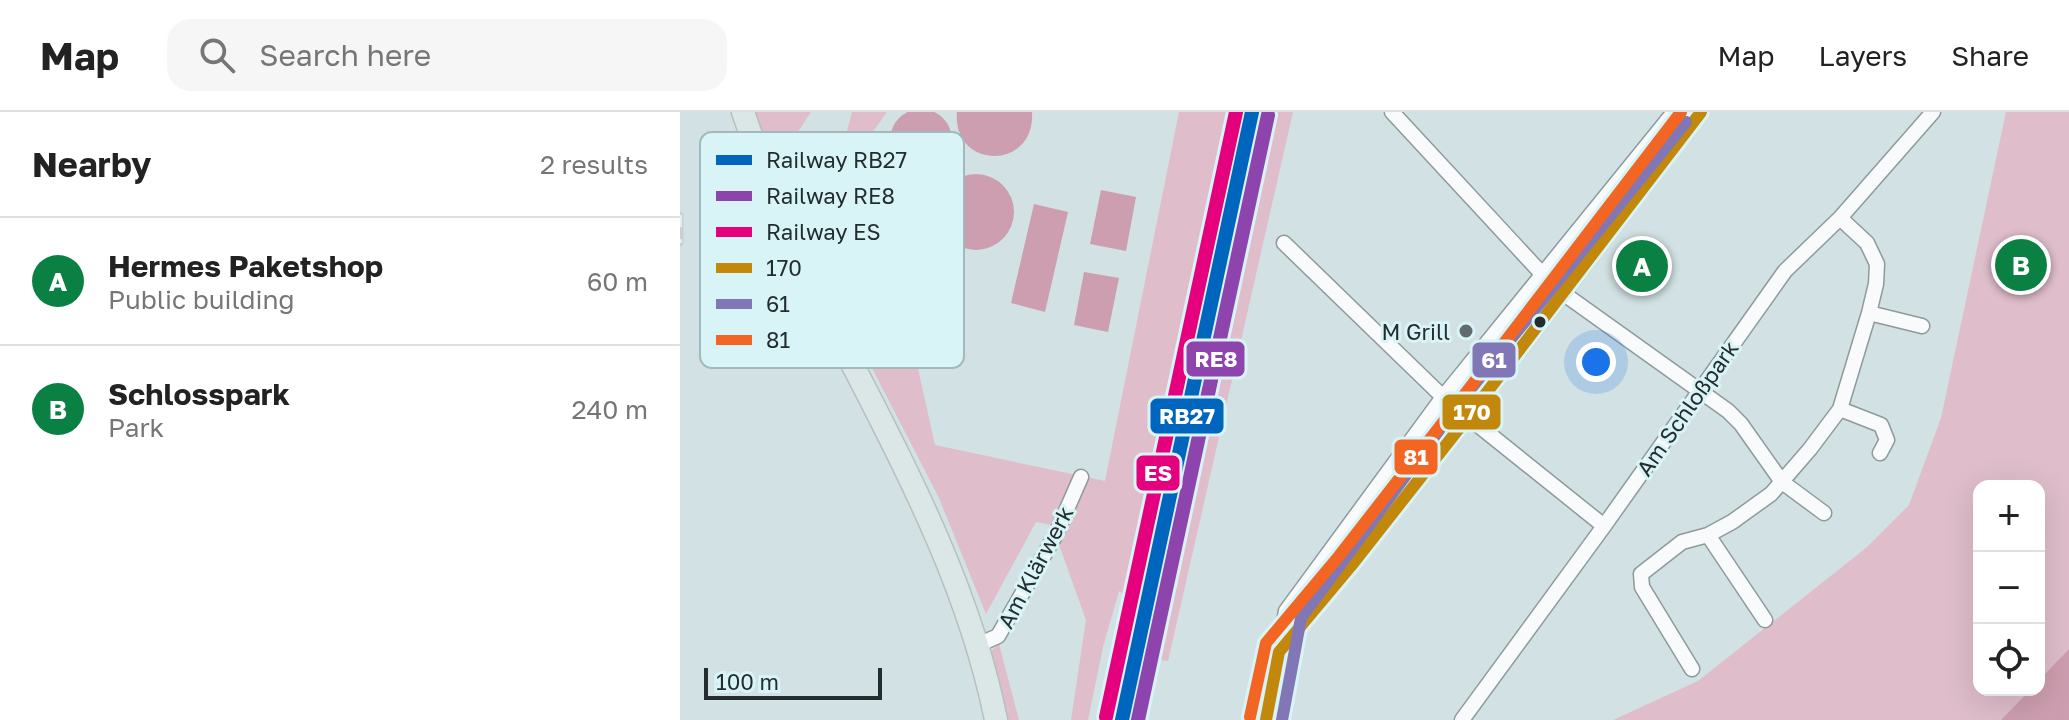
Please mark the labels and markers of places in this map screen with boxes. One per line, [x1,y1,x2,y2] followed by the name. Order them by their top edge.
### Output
[1995,235,2047,295] pin: B
[1616,236,1668,296] pin: A
[1532,314,1548,330] unlabelled marker
[1382,318,1450,345] place label: M Grill
[1457,322,1475,340] marker: M Grill

